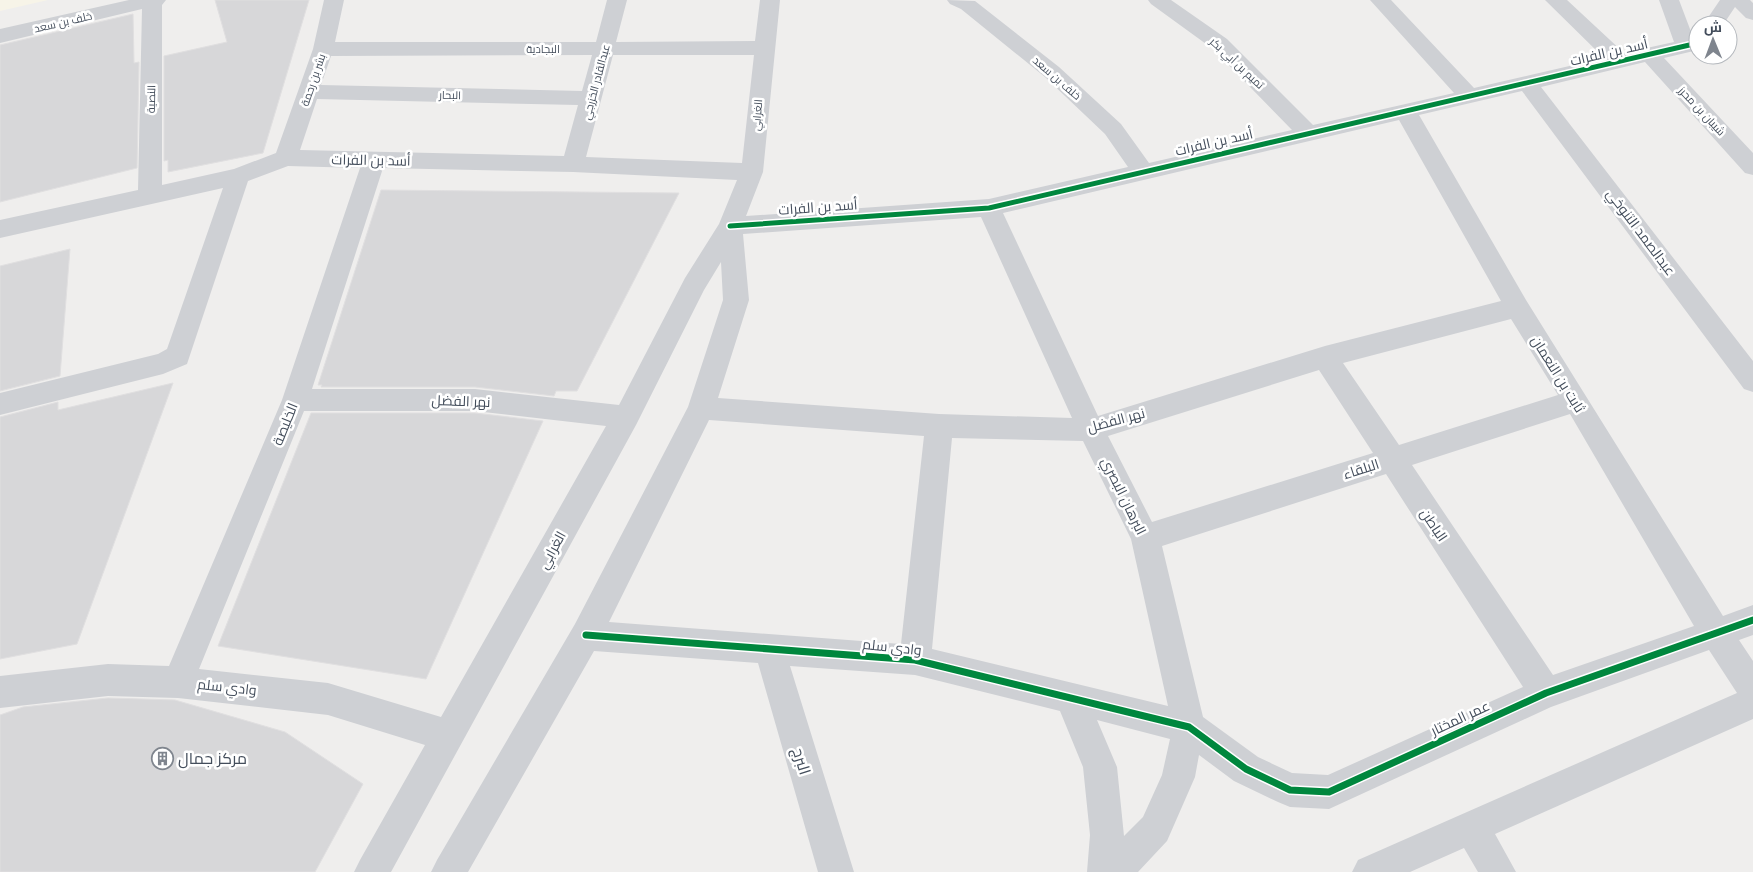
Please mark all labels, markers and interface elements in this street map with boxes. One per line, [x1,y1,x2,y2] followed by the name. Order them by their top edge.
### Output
[33,9,93,35] street label: خلف بن سعد
[1688,15,1738,65] north arrow
[1704,18,1722,36] text: ش
[1205,34,1267,93] street label: تميم بن أبي بكر
[1568,34,1650,70] street label: أسد بن الفرات
[526,42,560,56] street label: البجادية
[579,43,615,122] street label: عبدالقادر الخزرجي
[297,52,329,108] street label: بشر بن رحمة
[1030,53,1084,103] street label: خلف بن سعد
[1675,83,1728,139] street label: شيبان بن محرز
[144,85,158,113] street label: النصية
[438,88,461,102] street label: البحار
[749,98,767,132] street label: الغرابي
[1173,124,1255,160] street label: أسد بن الفرات
[331,150,411,170] street label: أسد بن الفرات
[1600,185,1680,281] street label: عبدالصمد التنوخي
[778,195,858,219] street label: أسد بن الفرات
[1527,332,1589,416] street label: ثابت بن النعمان
[431,391,491,411] street label: نهر الفضل
[268,400,302,448] street label: الخليصة
[1085,404,1147,436] street label: نهر الفضل
[1095,454,1151,539] street label: البرهان البصري
[1341,455,1381,483] street label: البلقاء
[1416,505,1452,545] street label: الباطن
[534,528,572,574] street label: الغرابي
[861,635,922,662] street label: وادي سلم
[196,675,257,702] street label: وادي سلم
[1427,697,1492,740] street label: عمر المختار
[787,745,816,778] street label: البرج
[150,746,174,770] building icon: مركز جمال
[178,748,247,769] place label: مركز جمال

